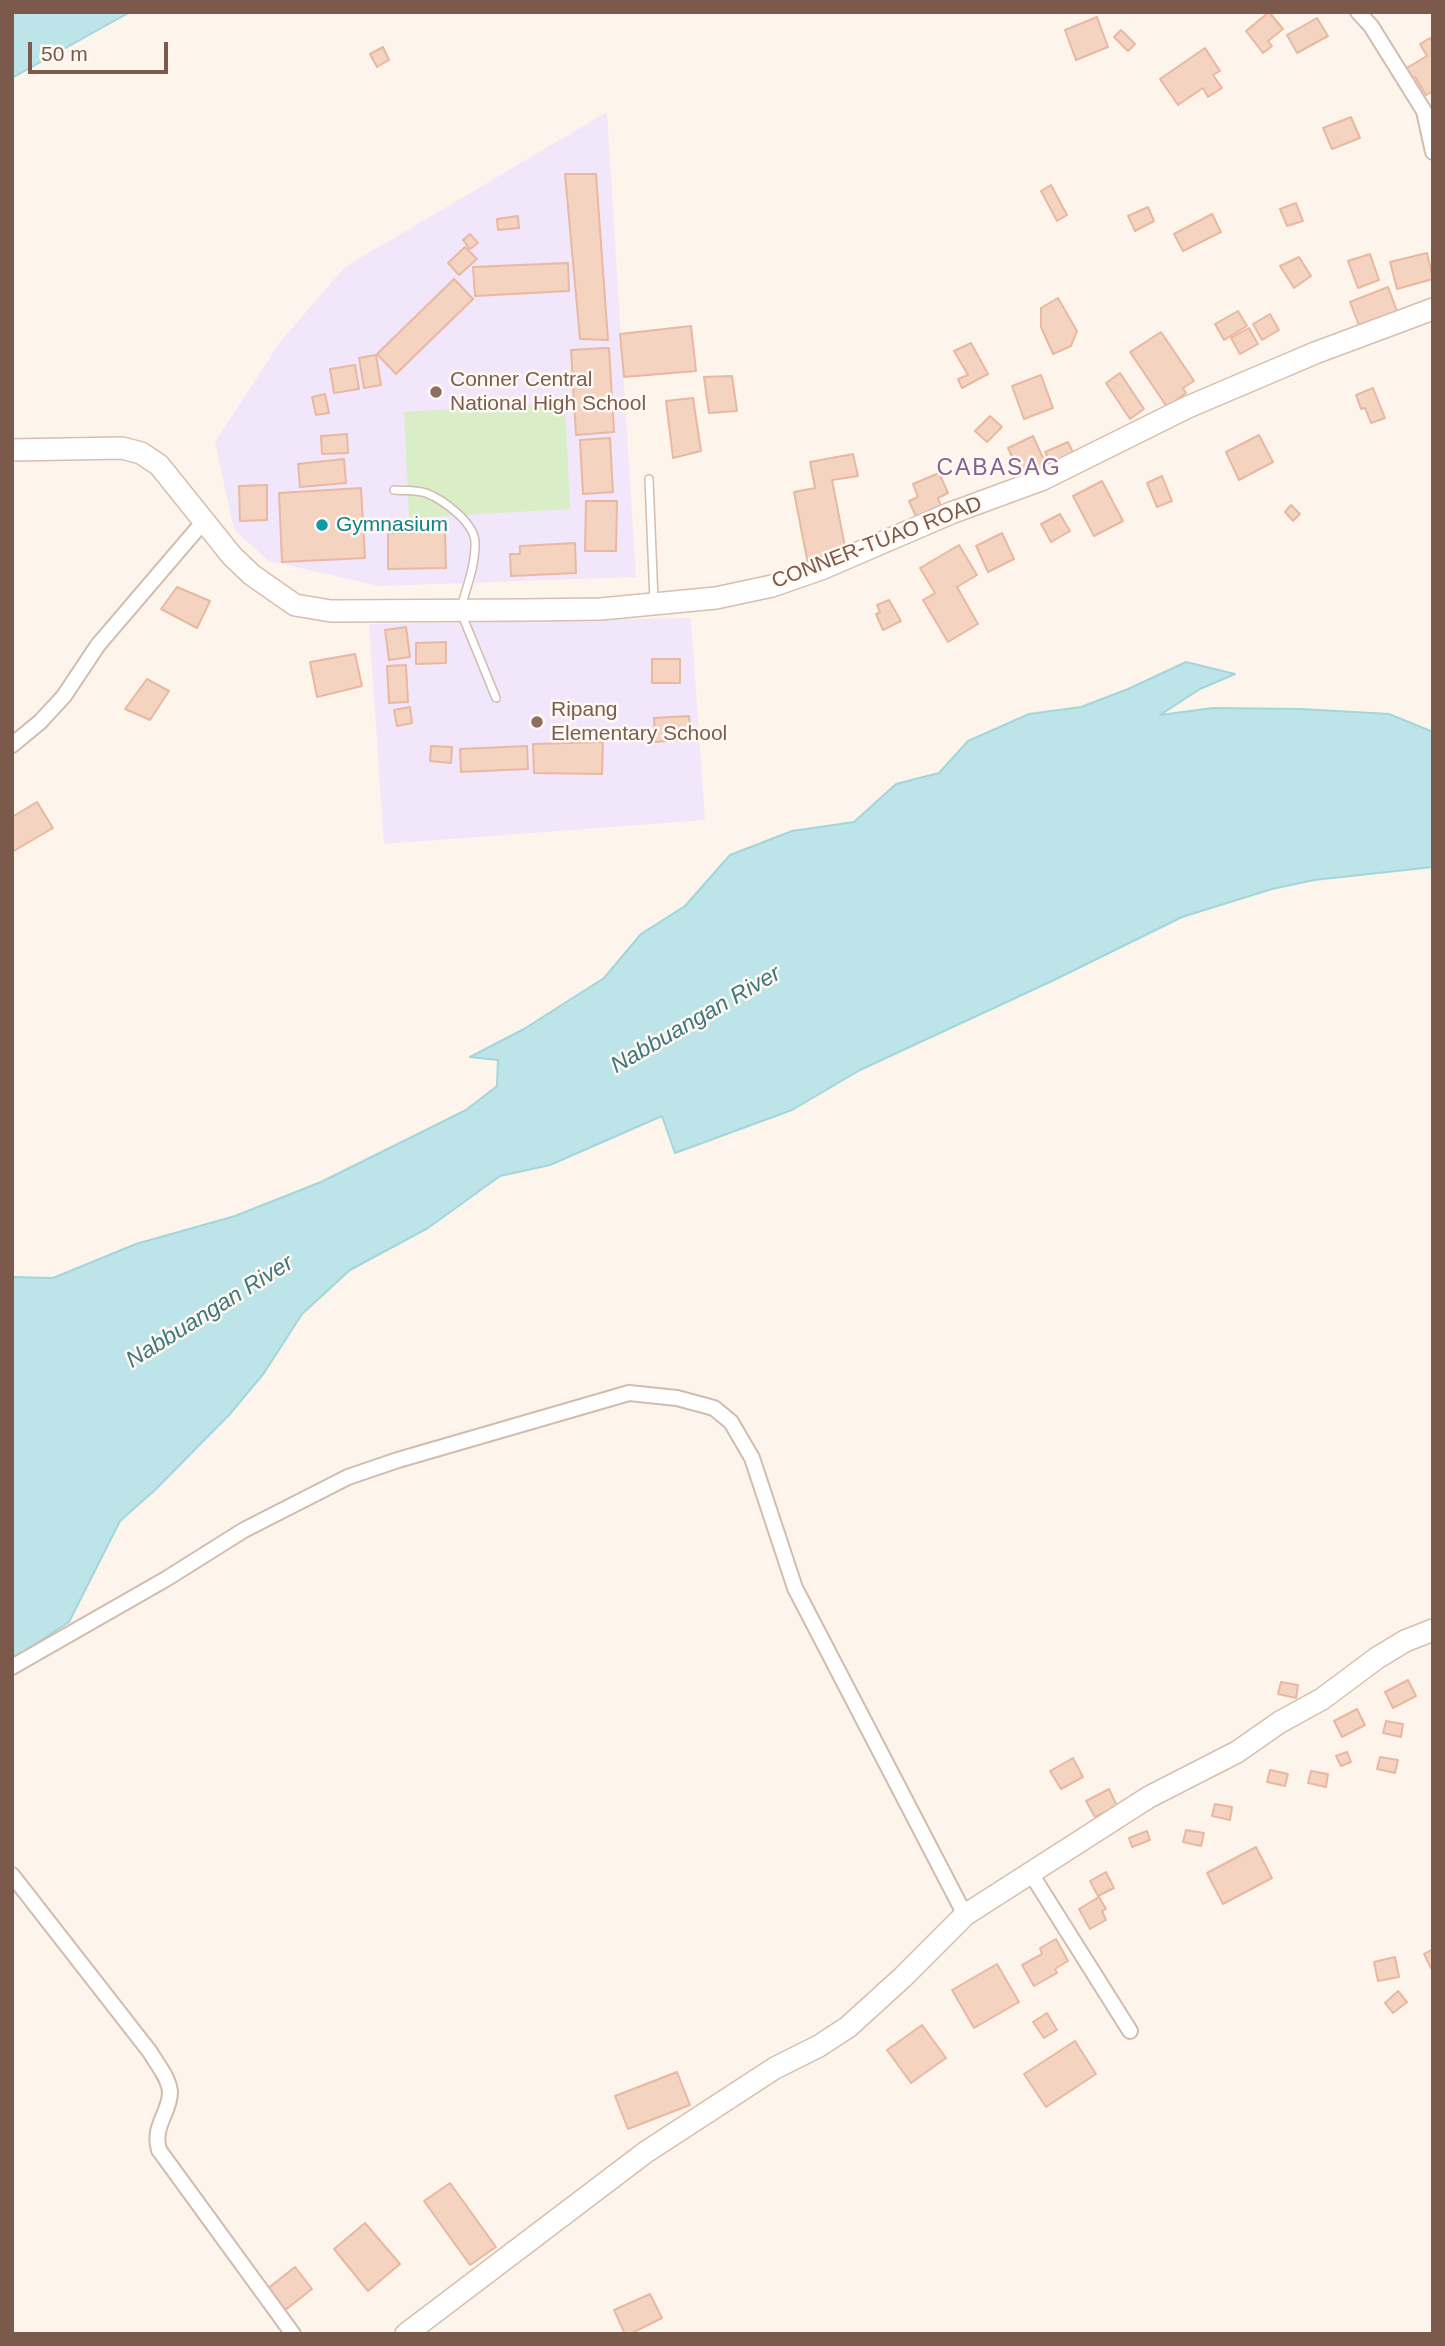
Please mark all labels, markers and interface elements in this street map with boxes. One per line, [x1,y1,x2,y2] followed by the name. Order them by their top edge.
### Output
[32,28,172,72] scale bar
[41,42,88,65] text: 50 m
[450,367,646,417] place label: Conner Central National High School
[428,384,444,400] marker: Conner Central National High School
[937,455,1061,483] district label: CABASAG
[768,491,986,595] street label: CONNER-TUAO ROAD
[336,512,448,538] place label: Gymnasium
[314,517,330,533] marker: Gymnasium
[551,697,727,747] place label: Ripang Elementary School
[529,714,545,730] marker: Ripang Elementary School
[606,960,786,1080] water label: Nabbuangan River
[121,1249,299,1375] water label: Nabbuangan River

